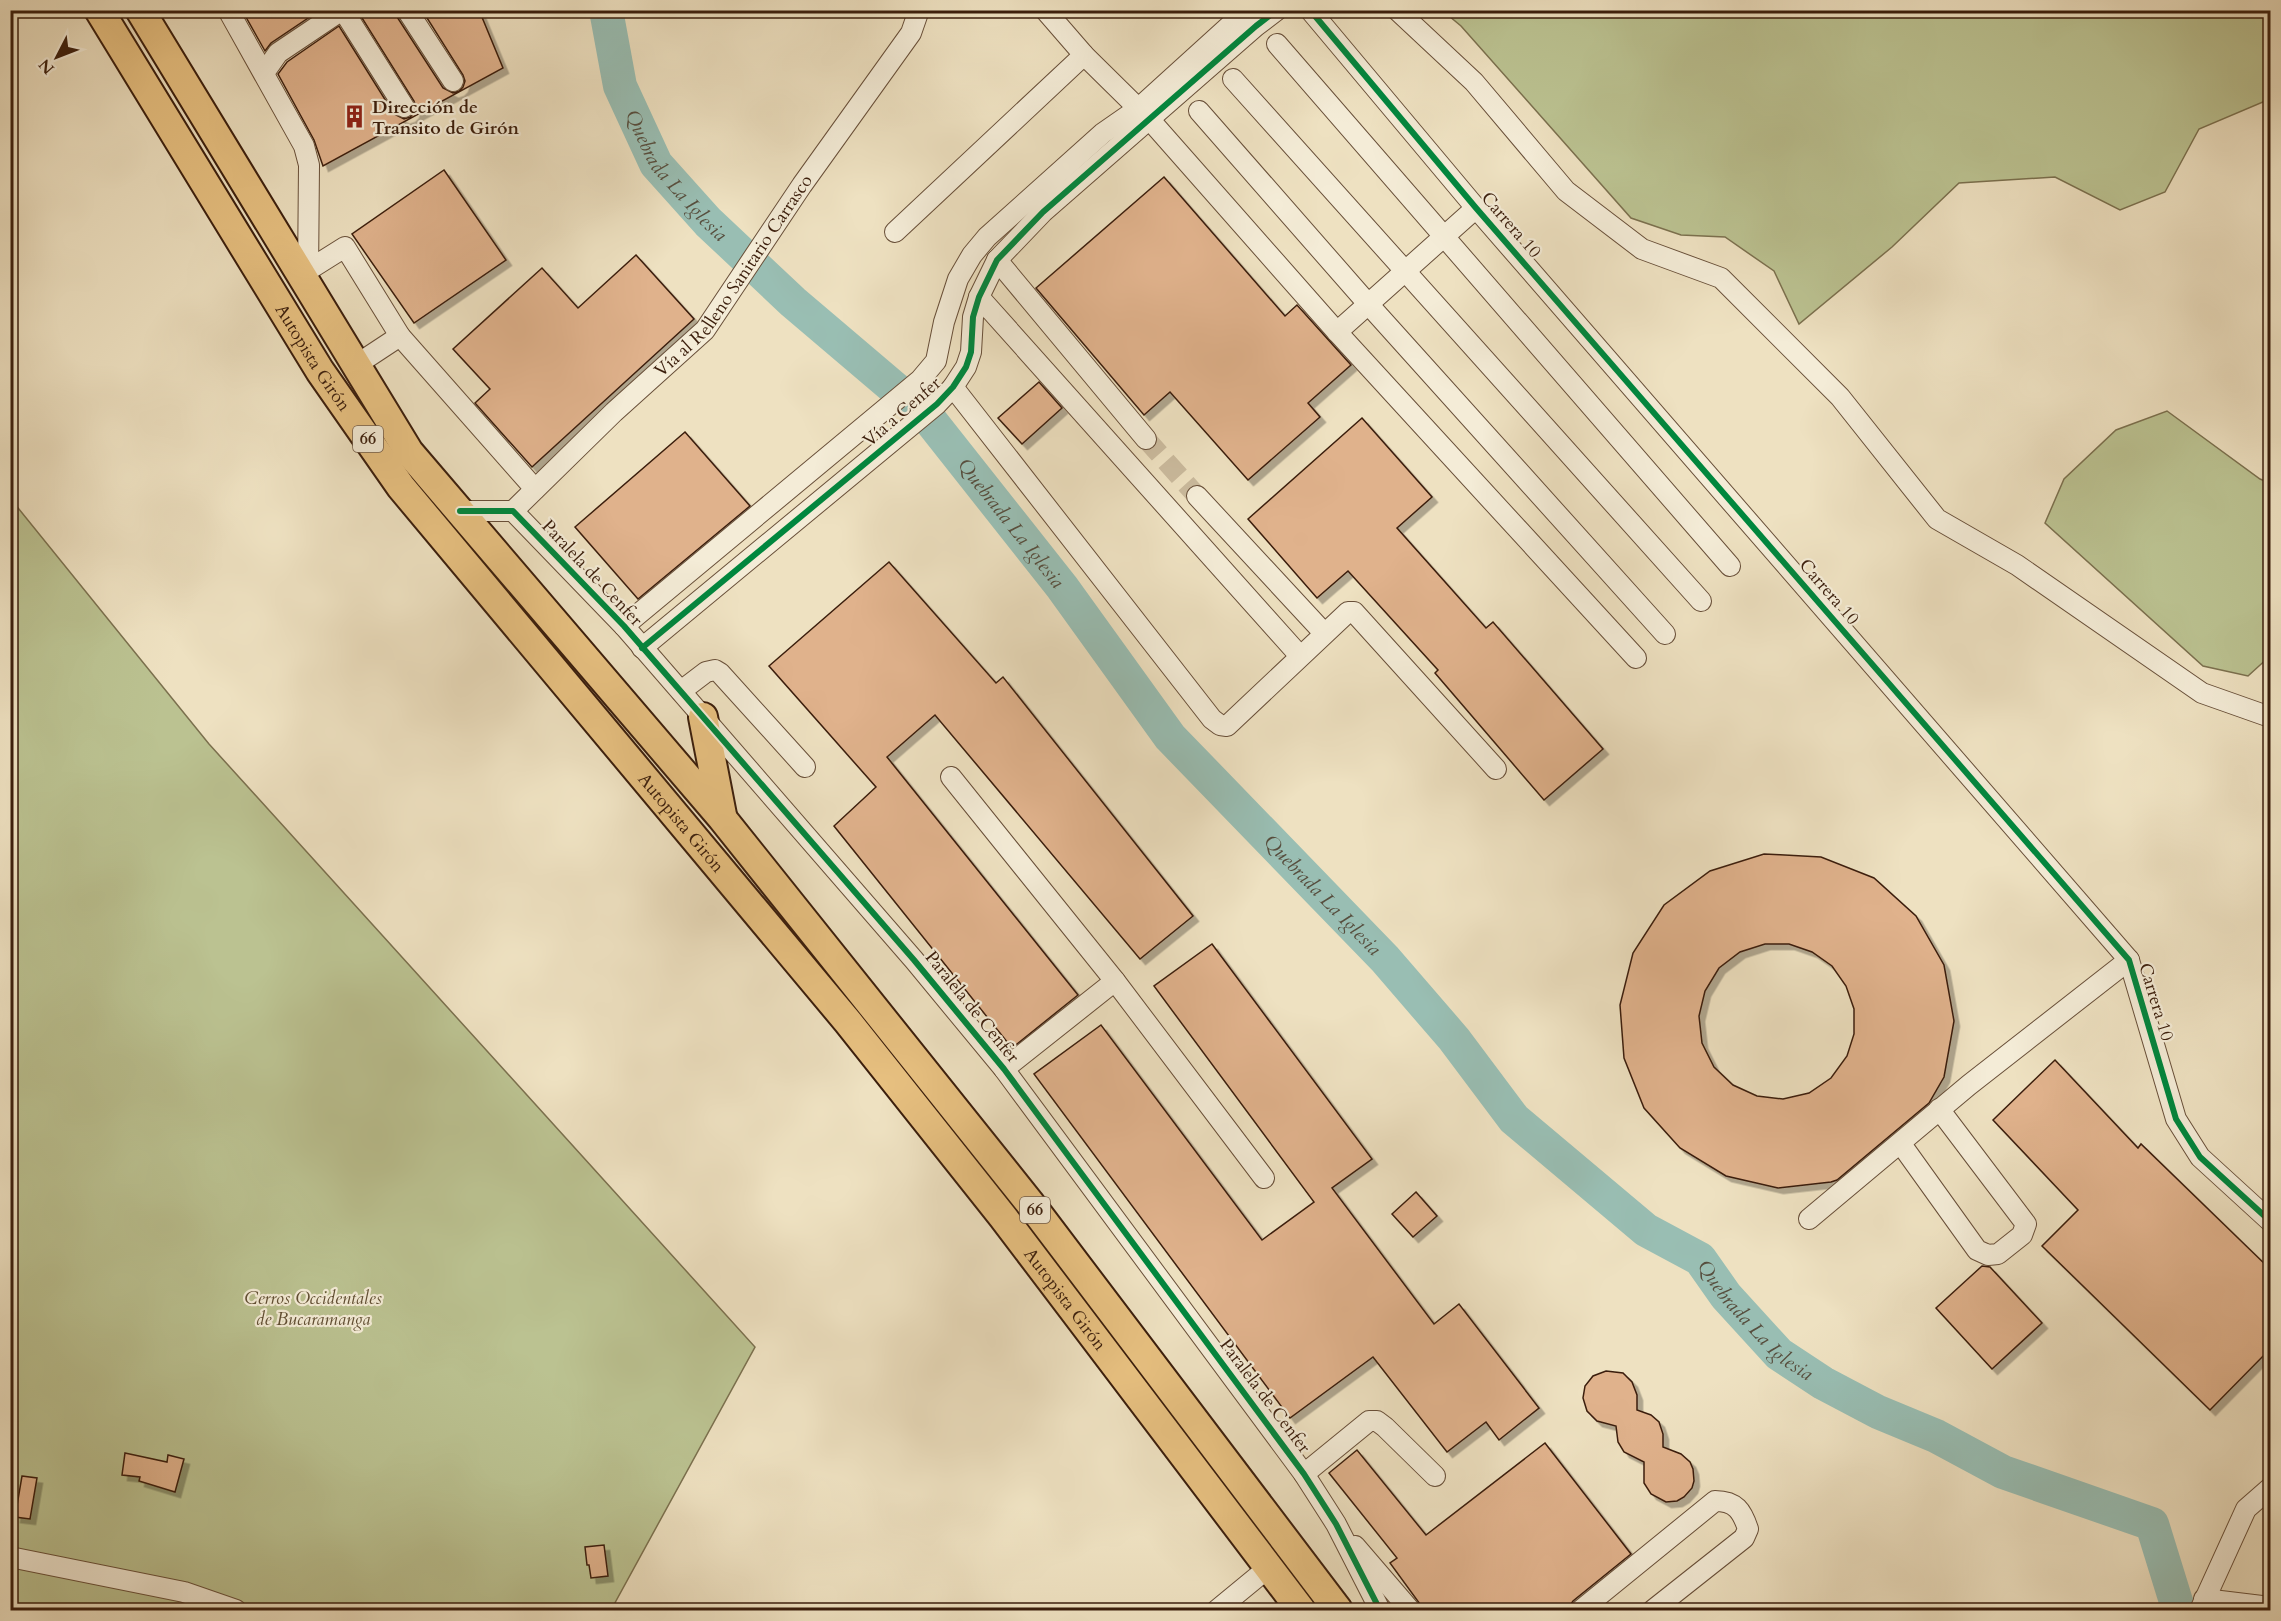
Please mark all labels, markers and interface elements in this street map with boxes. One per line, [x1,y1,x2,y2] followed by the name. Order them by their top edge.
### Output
[27,27,87,87] north arrow
[34,54,59,79] text: N
[372,95,520,141] place label: Dirección de Transito de Girón
[341,104,367,130] building icon: Dirección de Transito de Girón
[619,105,733,247] water label: Quebrada La Iglesia
[649,169,818,383] street label: Vía al Relleno Sanitario Carrasco
[1475,186,1547,264] street label: Carrera 10
[269,299,357,417] street label: Autopista Girón
[858,371,947,453] street label: Vía a Cenfer
[353,426,383,452] road number: 66
[952,452,1071,594] water label: Quebrada La Iglesia
[536,514,648,632] street label: Paralela de Cenfer
[1793,553,1865,631] street label: Carrera 10
[632,767,731,878] street label: Autopista Girón
[1258,828,1388,961] water label: Quebrada La Iglesia
[919,946,1025,1069] street label: Paralela de Cenfer
[2132,960,2180,1044] street label: Carrera 10
[1020,1197,1050,1223] road number: 66
[1018,1243,1113,1356] street label: Autopista Girón
[1691,1254,1819,1387] water label: Quebrada La Iglesia
[244,1286,382,1332] park label: Cerros Occidentales de Bucaramanga
[1214,1333,1317,1459] street label: Paralela de Cenfer

